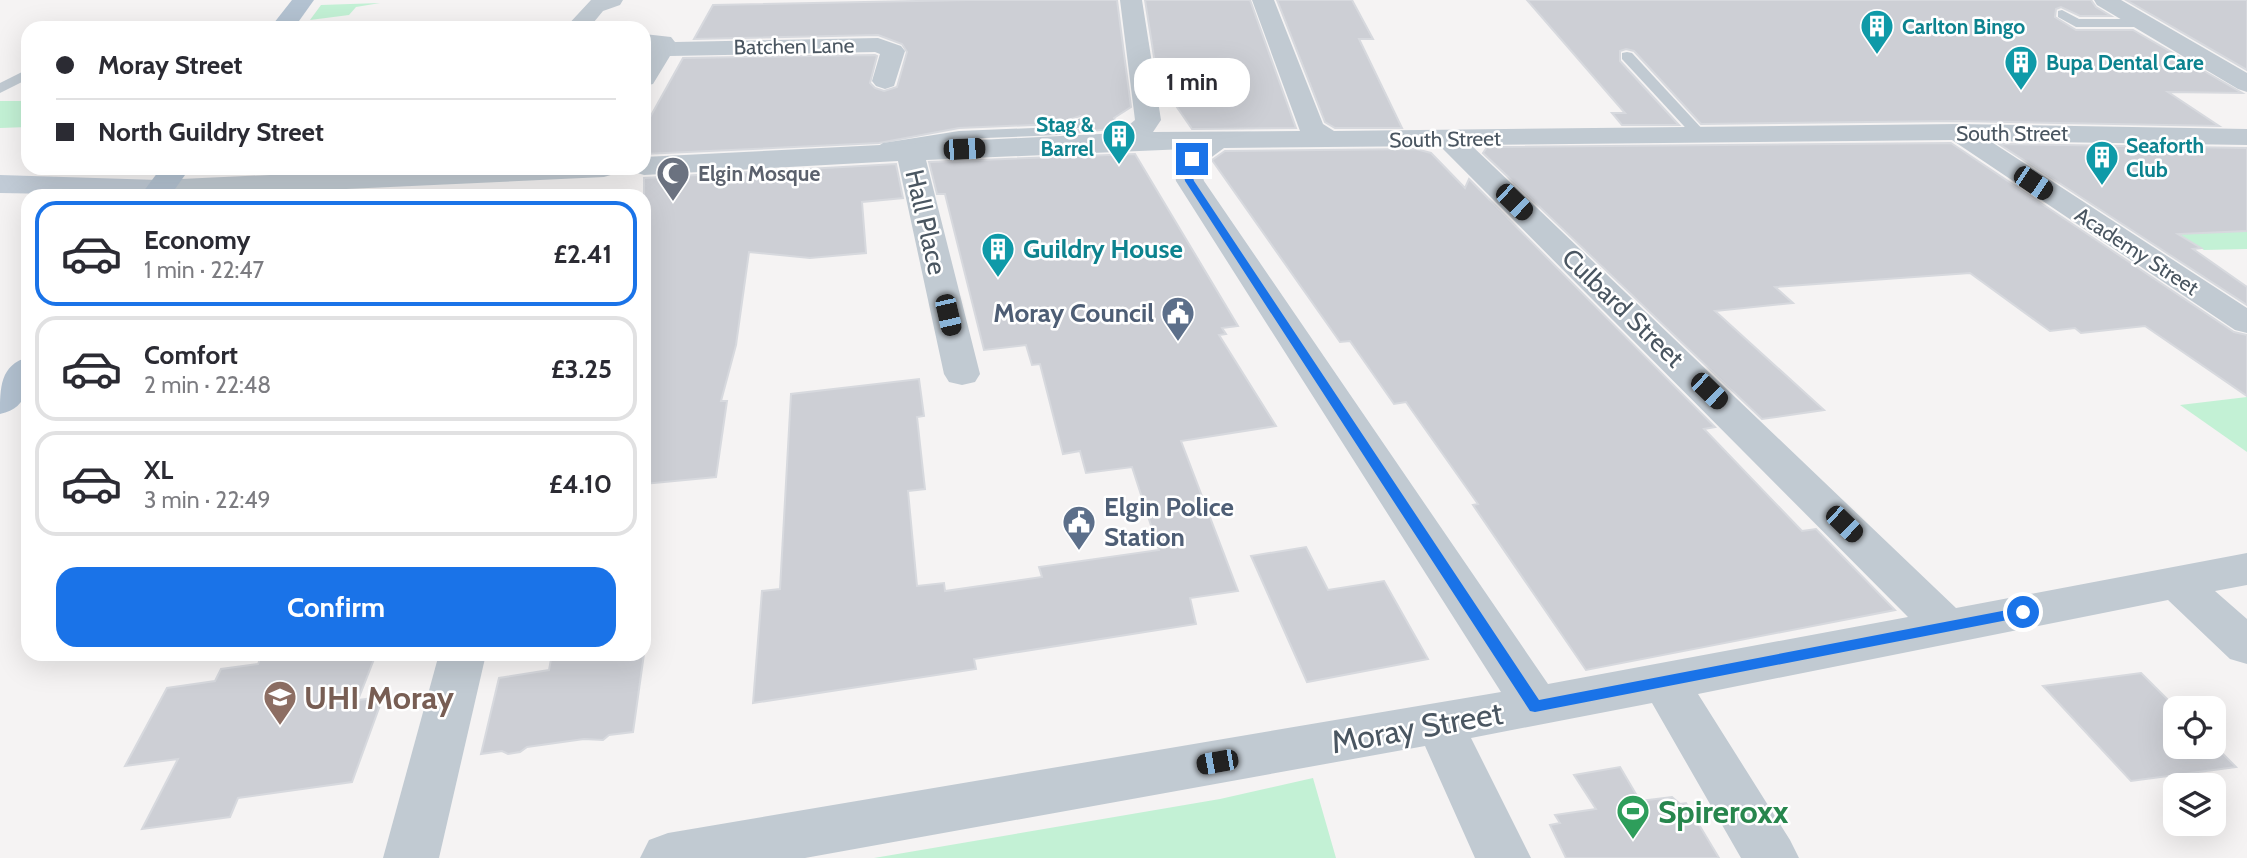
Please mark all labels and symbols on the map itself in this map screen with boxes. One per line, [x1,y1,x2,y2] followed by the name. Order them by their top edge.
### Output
[1858,7,1896,56] building icon: Carlton Bingo
[1902,14,2025,39] place label: Carlton Bingo
[733,32,855,60] street label: Batchen Lane
[2002,43,2040,92] building icon: Bupa Dental Care
[2046,50,2204,75] place label: Bupa Dental Care
[1134,58,1250,106] callout: 1 min
[1036,112,1095,161] place label: Stag & Barrel
[1100,117,1138,166] building icon: Stag & Barrel
[1956,121,2068,146] street label: South Street
[1389,126,1501,152] street label: South Street
[2126,133,2204,182] place label: Seaforth Club
[943,137,986,161] car
[2083,138,2121,187] building icon: Seaforth Club
[1176,143,1208,175] route end
[654,154,692,203] mosque icon: Elgin Mosque
[698,161,820,186] place label: Elgin Mosque
[2010,163,2057,203] car
[898,166,954,278] street label: Hall Place
[1492,180,1537,224] car
[2071,202,2203,300] street label: Academy Street
[979,230,1017,279] building icon: Guildry House
[1023,233,1183,265] place label: Guildry House
[1555,242,1691,374] street label: Culbard Street
[934,292,963,338] car
[1159,294,1197,343] public building icon: Moray Council
[993,297,1154,329] place label: Moray Council
[1687,369,1732,413] car
[1104,491,1234,553] place label: Elgin Police Station
[1822,502,1867,546] car
[1060,503,1098,552] public building icon: Elgin Police Station
[2007,596,2039,628] route start
[261,678,299,727] school or university icon: UHI Moray
[304,678,455,717] place label: UHI Moray
[1328,693,1506,761] street label: Moray Street
[1195,748,1240,776] car
[1614,792,1652,841] sports icon: Spireroxx
[1658,792,1789,831] place label: Spireroxx

